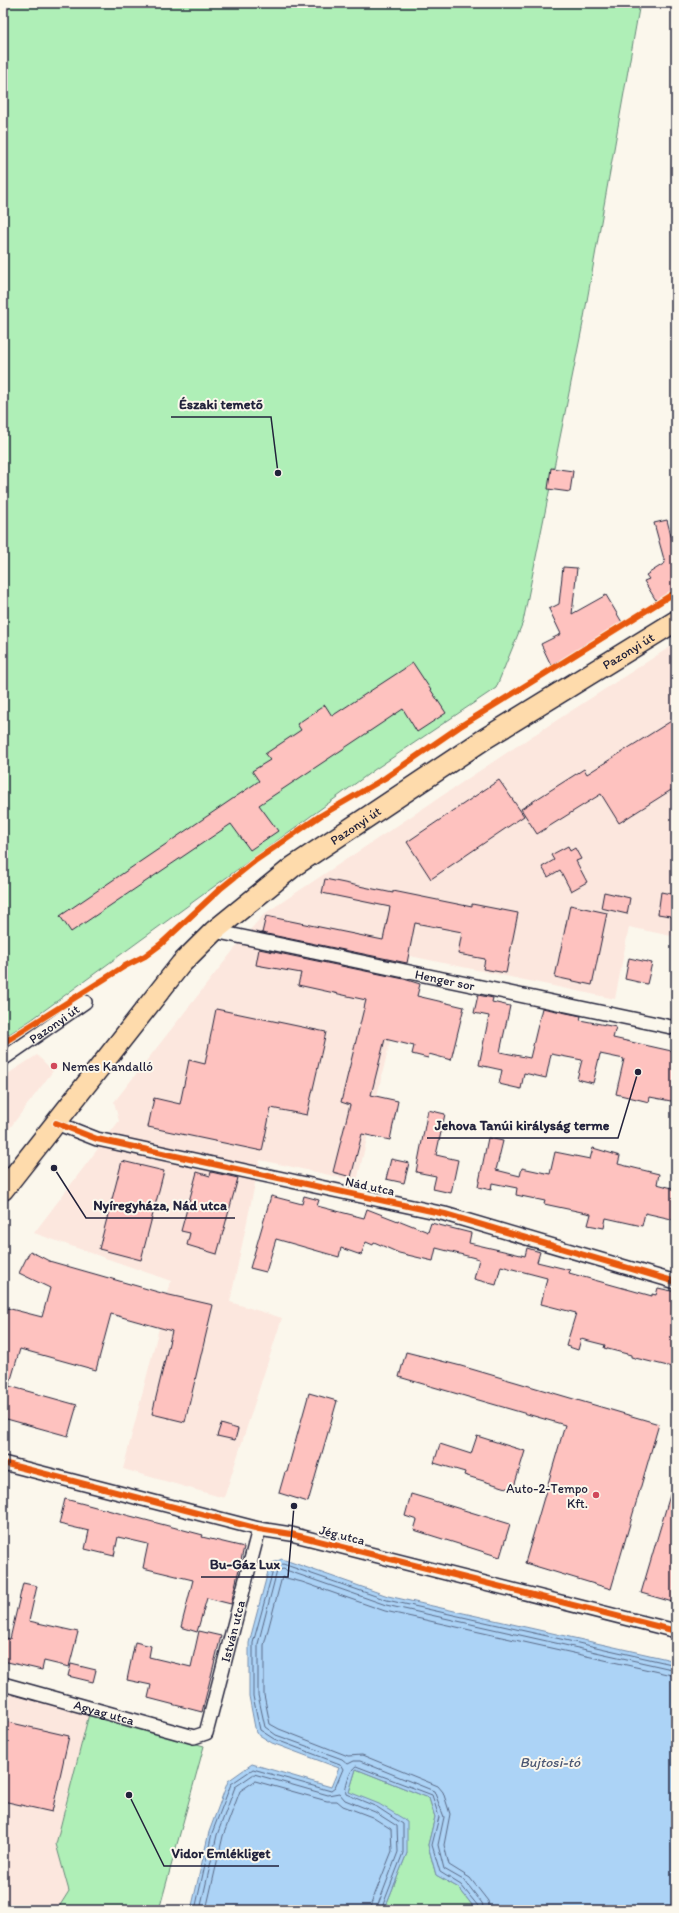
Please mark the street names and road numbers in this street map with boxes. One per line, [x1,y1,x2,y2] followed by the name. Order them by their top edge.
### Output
[599,629,657,672] street label: Pazonyi út
[327,803,384,847] street label: Pazonyi út
[414,966,476,993] street label: Henger sor
[26,1001,82,1046] street label: Pazonyi út
[344,1173,397,1199] street label: Nád utca
[318,1522,367,1548] street label: Jég utca
[217,1598,248,1664] street label: István utca
[72,1697,136,1728] street label: Agyag utca

